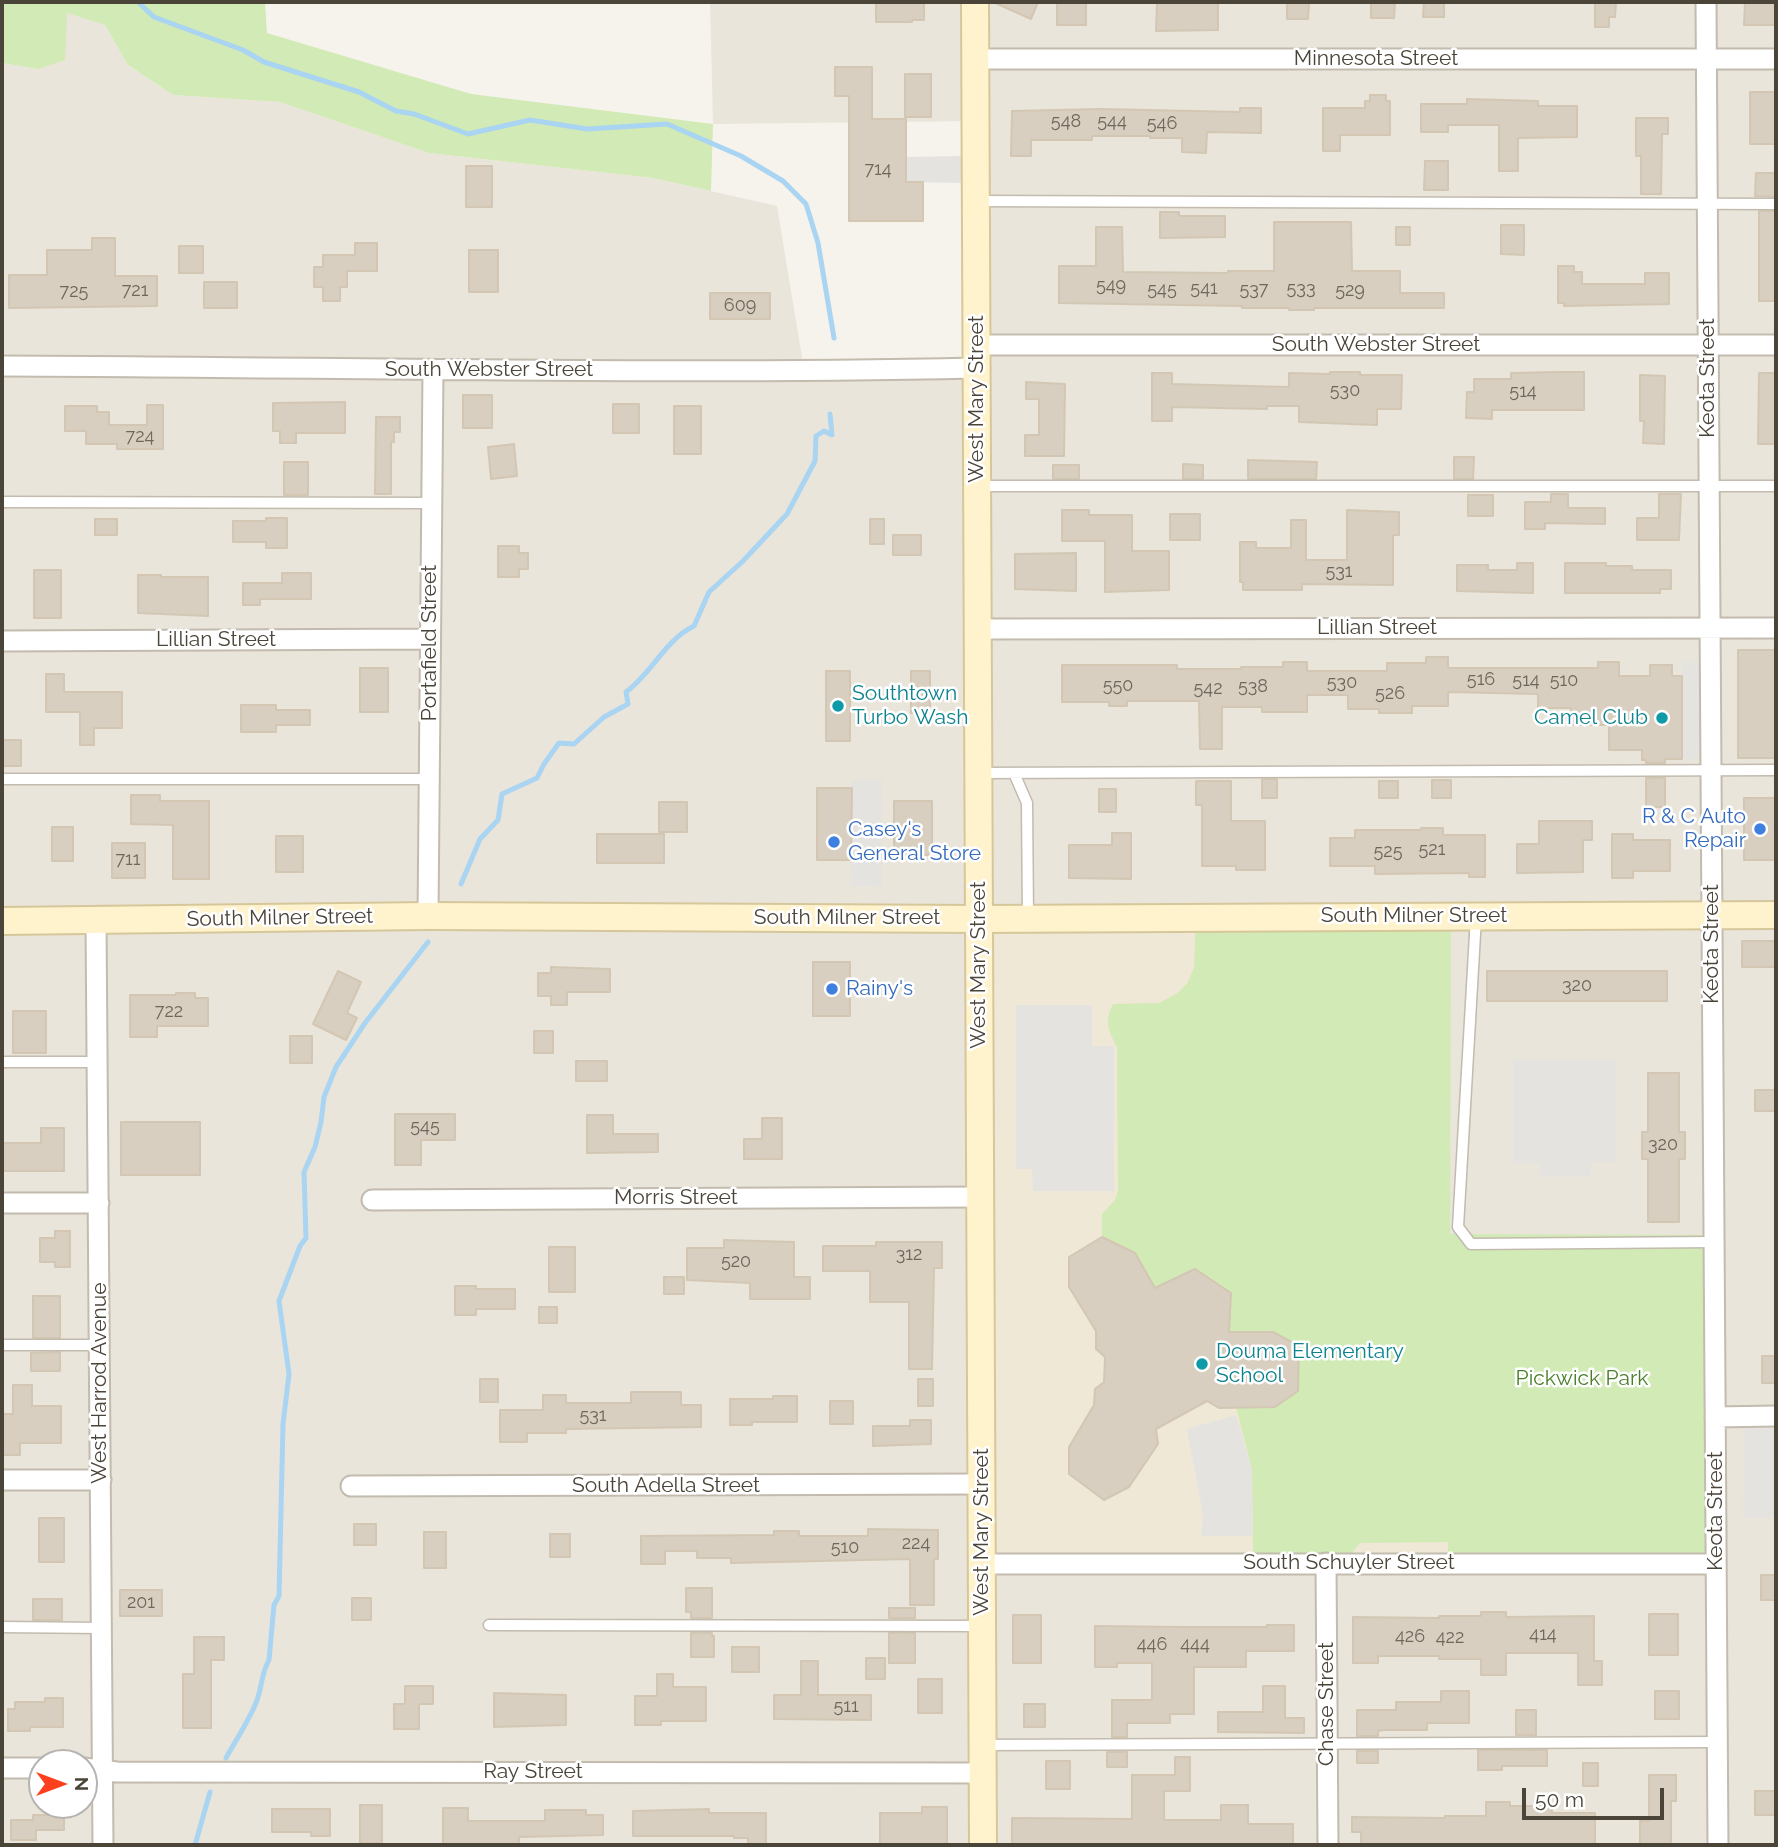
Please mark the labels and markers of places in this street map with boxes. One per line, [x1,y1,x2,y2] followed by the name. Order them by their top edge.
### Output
[852,681,968,731] place label: Southtown Turbo Wash
[830,698,846,714] marker: Southtown Turbo Wash
[1534,705,1648,731] place label: Camel Club
[1654,710,1670,726] marker: Camel Club
[1642,804,1746,854] place label: R & C Auto Repair
[848,817,981,867] place label: Casey's General Store
[1752,821,1768,837] marker: R & C Auto Repair
[826,834,842,850] marker: Casey's General Store
[846,976,913,1002] place label: Rainy's
[824,981,840,997] marker: Rainy's
[1216,1339,1404,1389] place label: Douma Elementary School
[1194,1356,1210,1372] marker: Douma Elementary School

